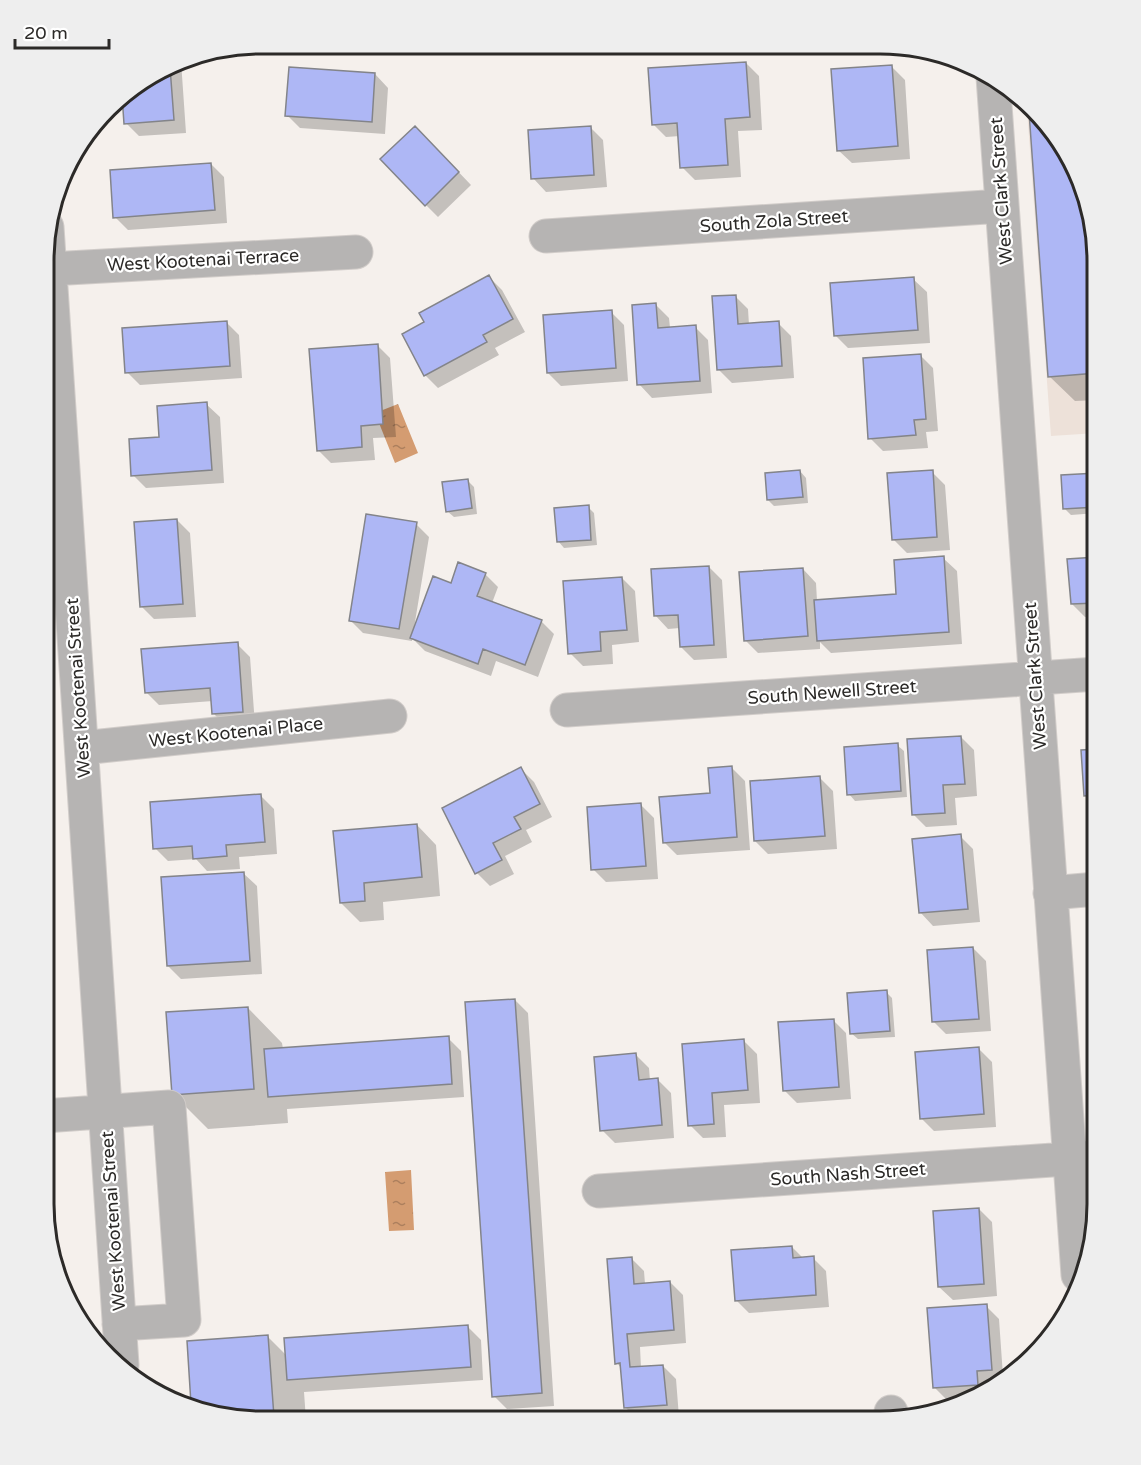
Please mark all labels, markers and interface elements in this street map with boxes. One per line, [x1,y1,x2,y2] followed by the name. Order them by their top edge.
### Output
[15,12,110,50] scale bar
[24,22,68,44] text: 20 m
[985,116,1017,265] street label: West Clark Street
[699,205,849,237] street label: South Zola Street
[106,244,300,276] street label: West Kootenai Terrace
[61,597,95,779] street label: West Kootenai Street
[1019,601,1051,750] street label: West Clark Street
[747,675,917,709] street label: South Newell Street
[148,712,324,752] street label: West Kootenai Place
[96,1130,130,1312] street label: West Kootenai Street
[770,1158,927,1190] street label: South Nash Street

